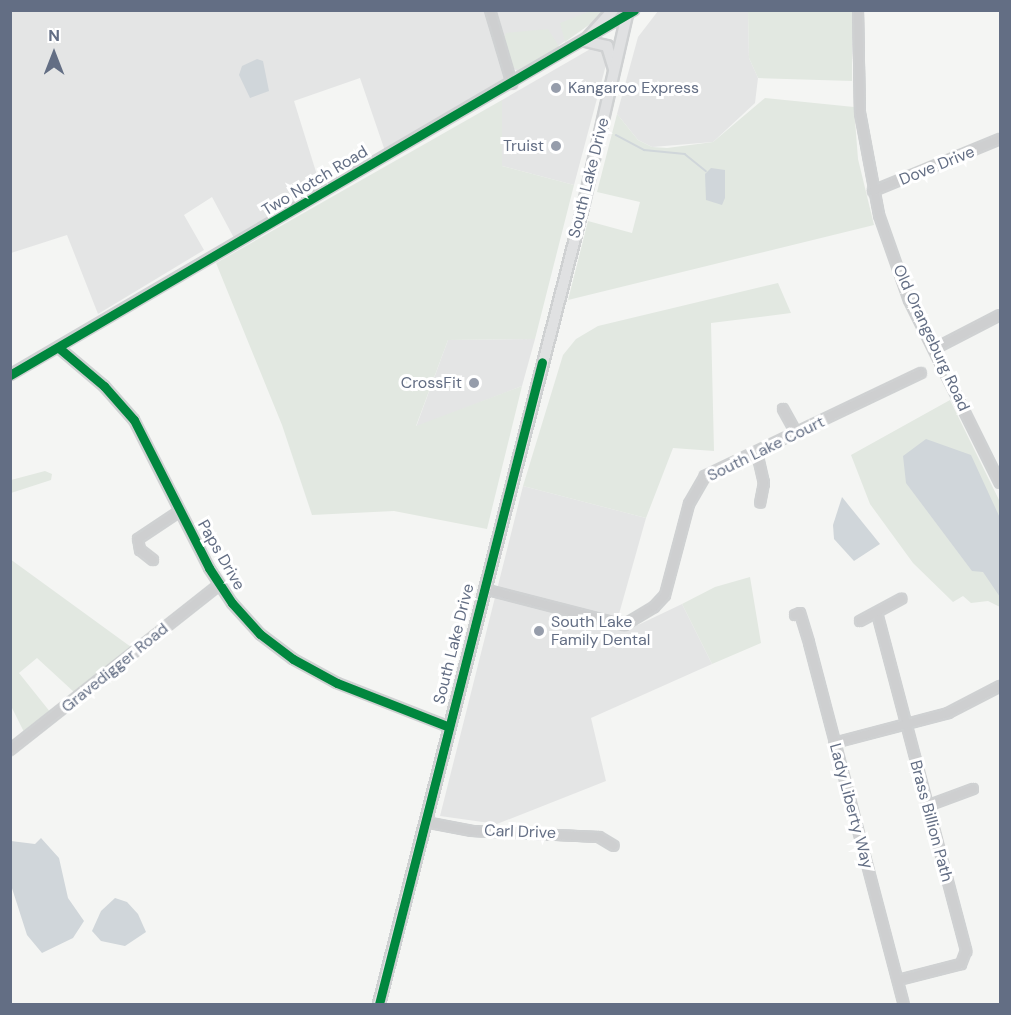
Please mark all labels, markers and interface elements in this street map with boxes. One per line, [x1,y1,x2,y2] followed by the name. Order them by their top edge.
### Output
[24,24,84,84] north arrow
[48,25,60,46] text: N
[568,78,699,98] place label: Kangaroo Express
[549,81,563,95] marker: Kangaroo Express
[565,116,613,240] street label: South Lake Drive
[503,136,544,156] place label: Truist
[549,139,563,153] marker: Truist
[259,142,371,220] street label: Two Notch Road
[897,142,977,190] street label: Dove Drive
[889,262,973,414] street label: Old Orangeburg Road
[401,373,462,393] place label: CrossFit
[467,376,481,390] marker: CrossFit
[704,412,828,486] street label: South Lake Court
[193,517,249,593] street label: Paps Drive
[430,582,478,706] street label: South Lake Drive
[551,612,650,650] place label: South Lake Family Dental
[58,619,172,717] street label: Gravedigger Road
[532,624,546,638] marker: South Lake Family Dental
[825,741,877,871] street label: Lady Liberty Way
[906,758,956,884] street label: Brass Billion Path
[484,821,556,843] street label: Carl Drive

